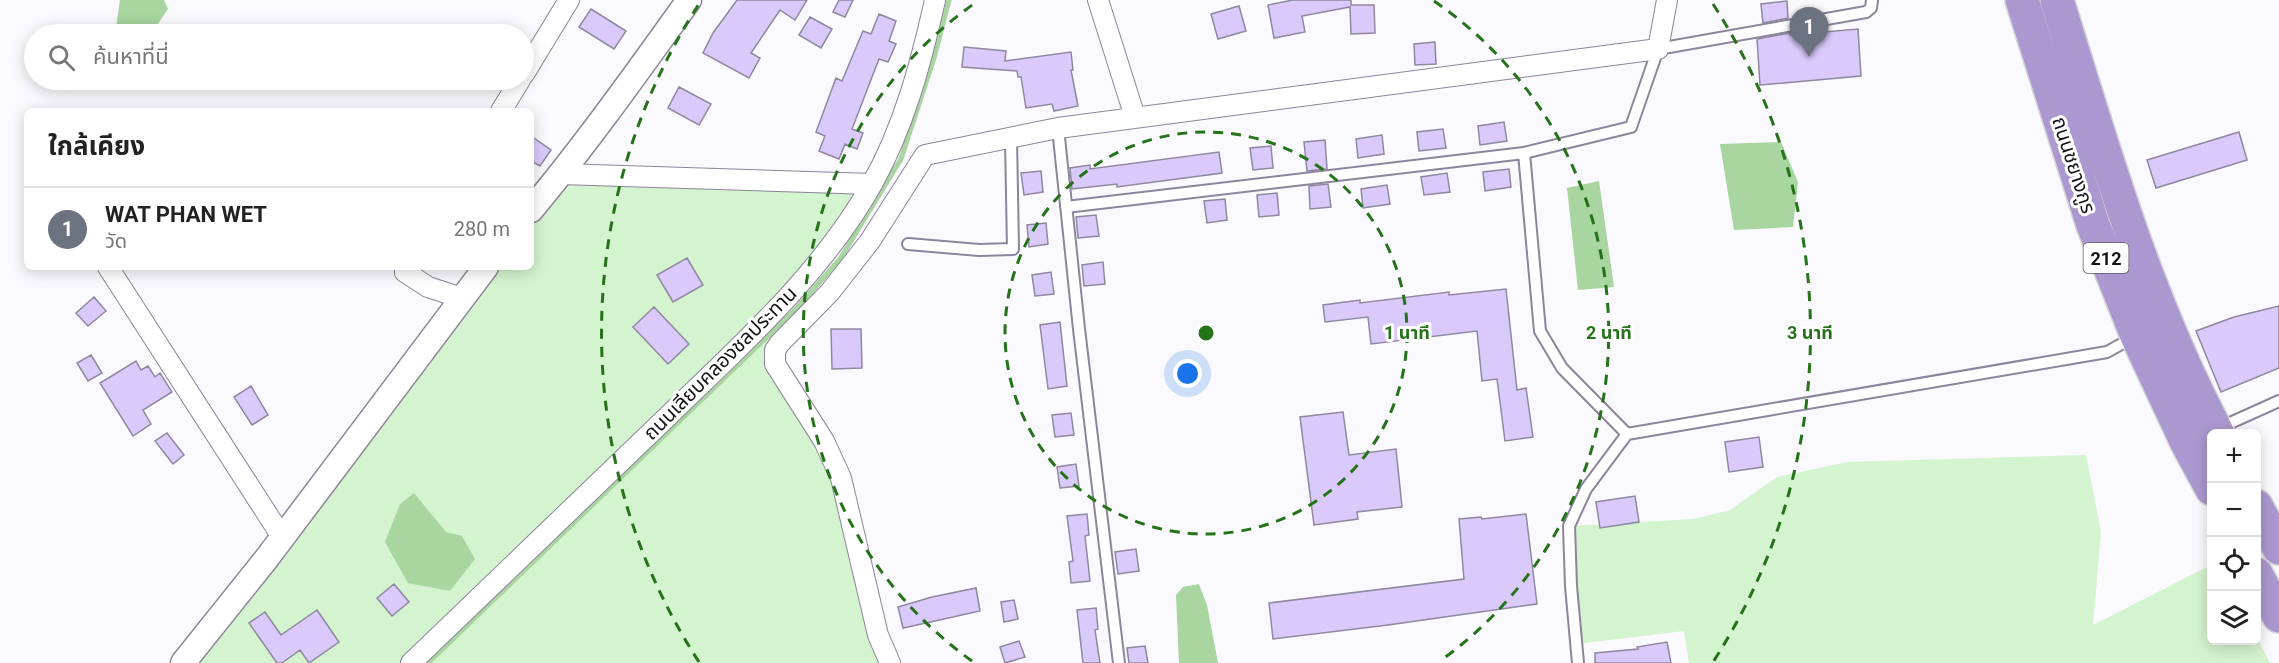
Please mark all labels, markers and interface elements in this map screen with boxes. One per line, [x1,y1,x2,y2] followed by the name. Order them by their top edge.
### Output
[1790,8,1828,57] pin: 1
[24,24,534,90] search box
[45,41,78,74] icon: search
[93,44,169,69] text: ค้นหาที่นี่
[2046,114,2101,217] street label: ถนนชยางกูร
[48,131,145,161] text: ใกล้เคียง
[105,202,267,227] text: WAT PHAN WET
[62,217,73,241] text: 1
[454,217,510,241] text: 280 m
[105,229,127,253] text: วัด
[2084,243,2128,273] road number: 212
[638,281,802,445] street label: ถนนเลียบคลองชลประทาน
[1384,322,1430,343] text: 1 นาที
[1586,322,1632,343] text: 2 นาที
[1787,322,1833,343] text: 3 นาที
[1196,323,1216,343] centre of rings
[1173,359,1202,388] your location
[2207,429,2261,645] map controls
[2207,429,2261,483] button: +
[2207,483,2261,537] button: −
[2207,537,2261,591] button: locate
[2207,591,2261,645] button: layers

